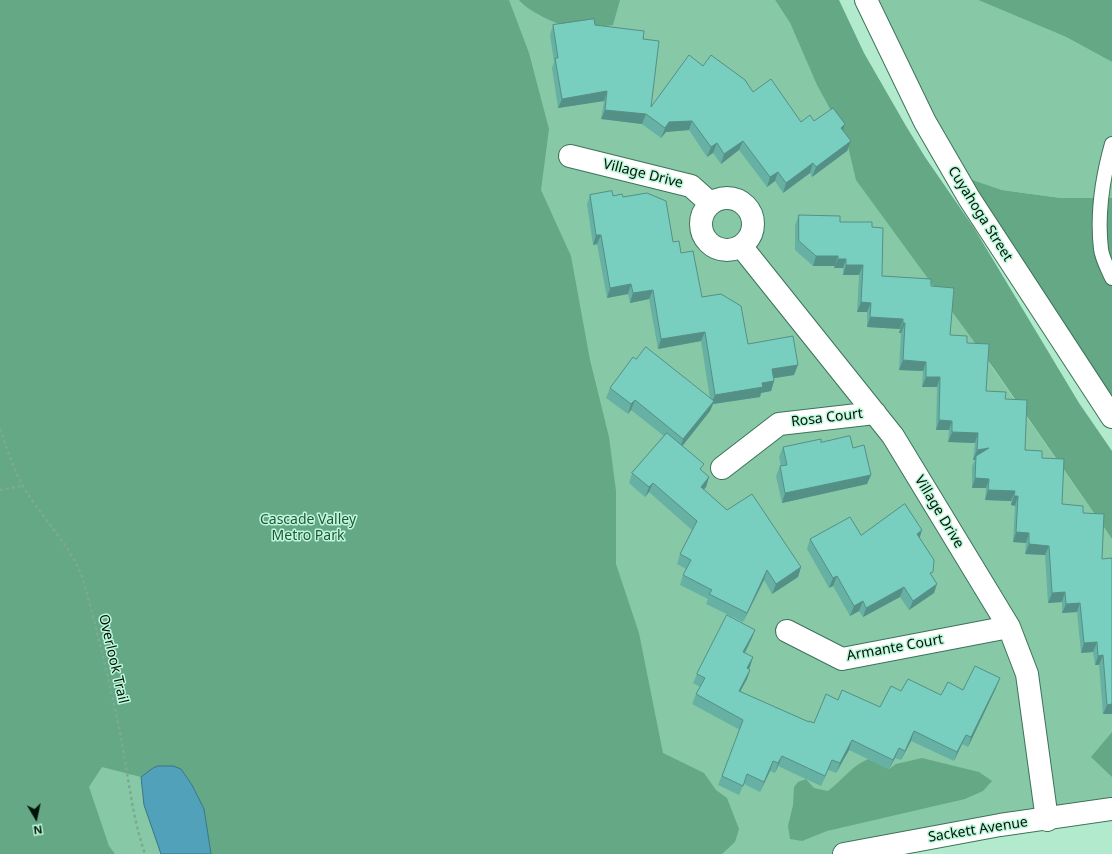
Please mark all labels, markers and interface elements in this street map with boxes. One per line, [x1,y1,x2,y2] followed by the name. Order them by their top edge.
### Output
[601,156,685,192] street label: Village Drive
[944,163,1016,265] street label: Cuyahoga Street
[790,405,864,431] street label: Rosa Court
[911,473,967,551] street label: Village Drive
[260,512,356,544] park label: Cascade Valley Metro Park
[95,613,131,705] street label: Overlook Trail
[845,631,945,665] street label: Armante Court
[16,798,56,838] north arrow
[927,814,1029,846] street label: Sackett Avenue
[32,822,44,838] text: N

